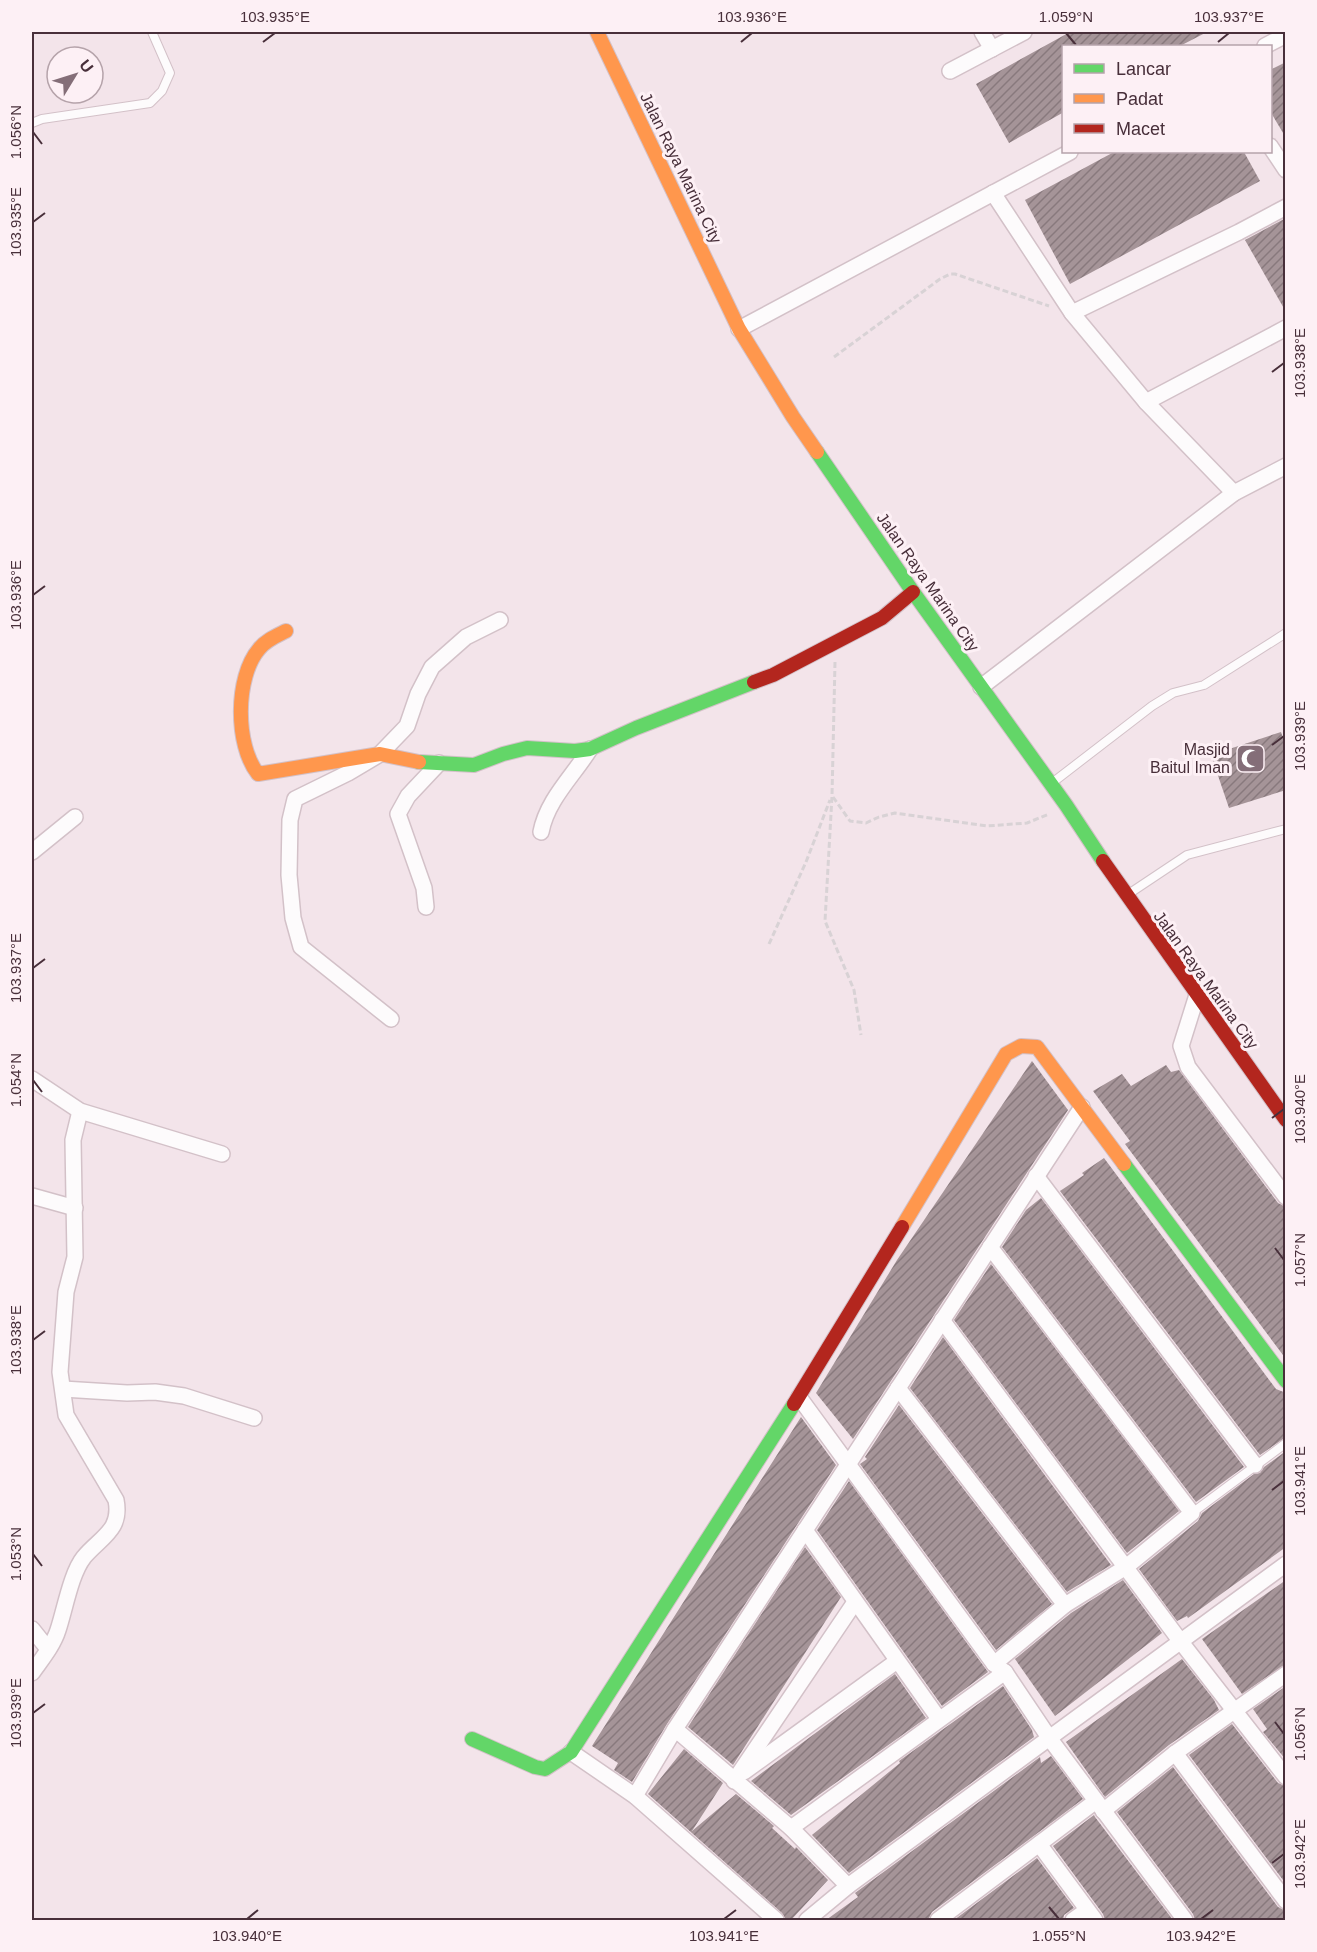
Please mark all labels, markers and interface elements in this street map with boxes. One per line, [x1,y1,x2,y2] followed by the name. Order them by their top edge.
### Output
[240,8,310,25] text: 103.935°E
[717,8,787,25] text: 103.936°E
[1039,8,1093,25] text: 1.059°N
[1194,8,1264,25] text: 103.937°E
[45,45,105,105] north arrow
[1062,45,1272,153] legend
[76,56,97,76] text: U
[1116,59,1171,79] text: Lancar
[1116,89,1163,109] text: Padat
[637,90,725,246] street label: Jalan Raya Marina City
[7,105,24,159] text: 1.056°N
[1116,119,1165,139] text: Macet
[7,187,24,257] text: 103.935°E
[1291,328,1308,398] text: 103.938°E
[874,509,982,655] street label: Jalan Raya Marina City
[7,560,24,630] text: 103.936°E
[1291,701,1308,771] text: 103.939°E
[1150,741,1230,776] place label: Masjid Baitul Iman
[1235,742,1267,774] mosque icon: Masjid Baitul Iman
[1151,908,1261,1052] street label: Jalan Raya Marina City
[7,933,24,1003] text: 103.937°E
[7,1053,24,1107] text: 1.054°N
[1291,1074,1308,1144] text: 103.940°E
[1291,1233,1308,1287] text: 1.057°N
[7,1305,24,1375] text: 103.938°E
[1291,1446,1308,1516] text: 103.941°E
[7,1527,24,1581] text: 1.053°N
[7,1678,24,1748] text: 103.939°E
[1291,1707,1308,1761] text: 1.056°N
[1291,1819,1308,1889] text: 103.942°E
[212,1927,282,1944] text: 103.940°E
[689,1927,759,1944] text: 103.941°E
[1032,1927,1086,1944] text: 1.055°N
[1166,1927,1236,1944] text: 103.942°E

